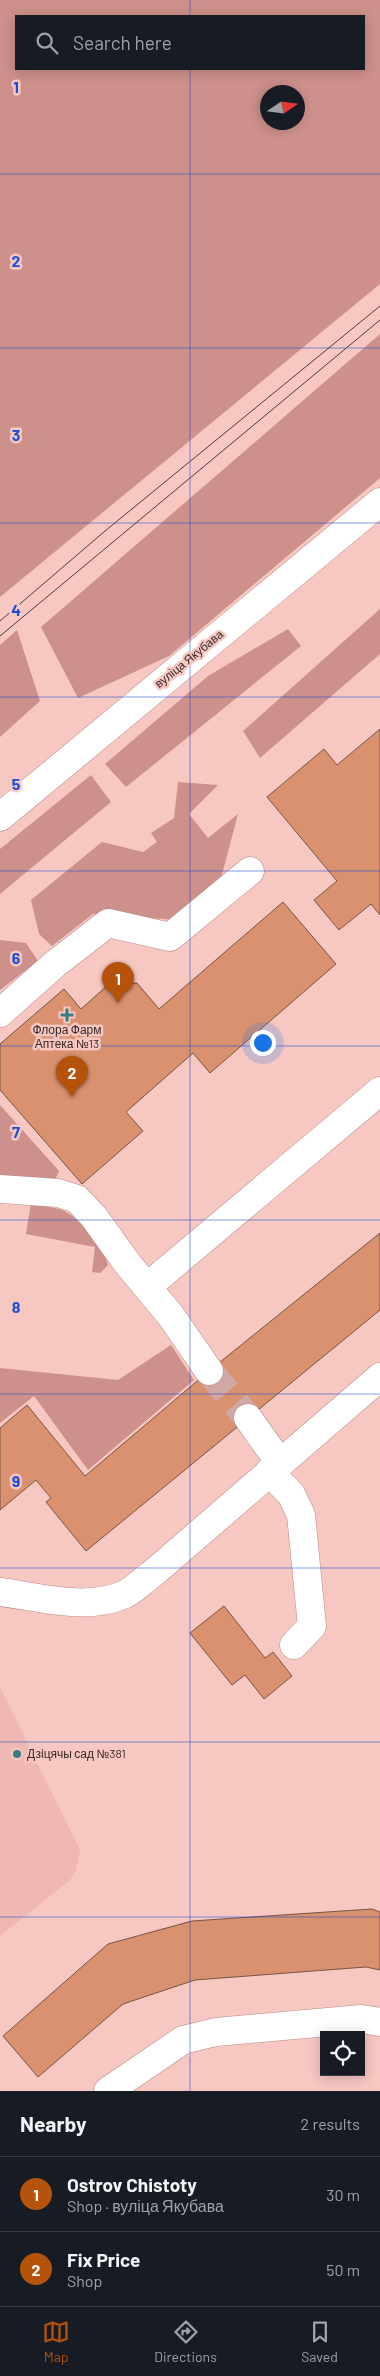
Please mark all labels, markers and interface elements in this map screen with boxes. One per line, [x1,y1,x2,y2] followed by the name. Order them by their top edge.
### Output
[15,15,365,70] search box
[33,29,61,57] icon: search
[73,31,172,54] text: Search here
[13,77,19,96] text: 1
[260,85,305,130] north arrow
[12,251,21,270] text: 2
[12,425,20,444] text: 3
[11,600,21,619] text: 4
[151,626,226,691] street label: вуліца Якубава
[12,774,21,793] text: 5
[12,948,21,967] text: 6
[102,962,134,1003] pin: 1
[61,1009,73,1021] marker: Флора Фарм Аптека №13
[32,1022,102,1050] place label: Флора Фарм Аптека №13
[250,1030,276,1056] your location
[56,1056,88,1097] pin: 2
[12,1122,20,1141] text: 7
[12,1297,21,1316] text: 8
[12,1471,20,1490] text: 9
[27,1746,126,1761] place label: Дзіцячы сад №381
[11,1748,23,1760] marker: Дзіцячы сад №381
[320,2031,365,2076] map controls
[320,2031,365,2076] button: locate
[20,2111,86,2136] text: Nearby
[301,2114,360,2133] text: 2 results
[67,2173,197,2196] text: Ostrov Chistoty
[33,2185,39,2204] text: 1
[326,2185,360,2204] text: 30 m
[67,2196,224,2215] text: Shop · вуліца Якубава
[67,2248,140,2271] text: Fix Price
[32,2260,40,2279] text: 2
[326,2260,360,2279] text: 50 m
[67,2271,102,2290] text: Shop
[42,2318,70,2365] tab: Map
[154,2318,217,2365] tab: Directions
[301,2318,338,2365] tab: Saved

